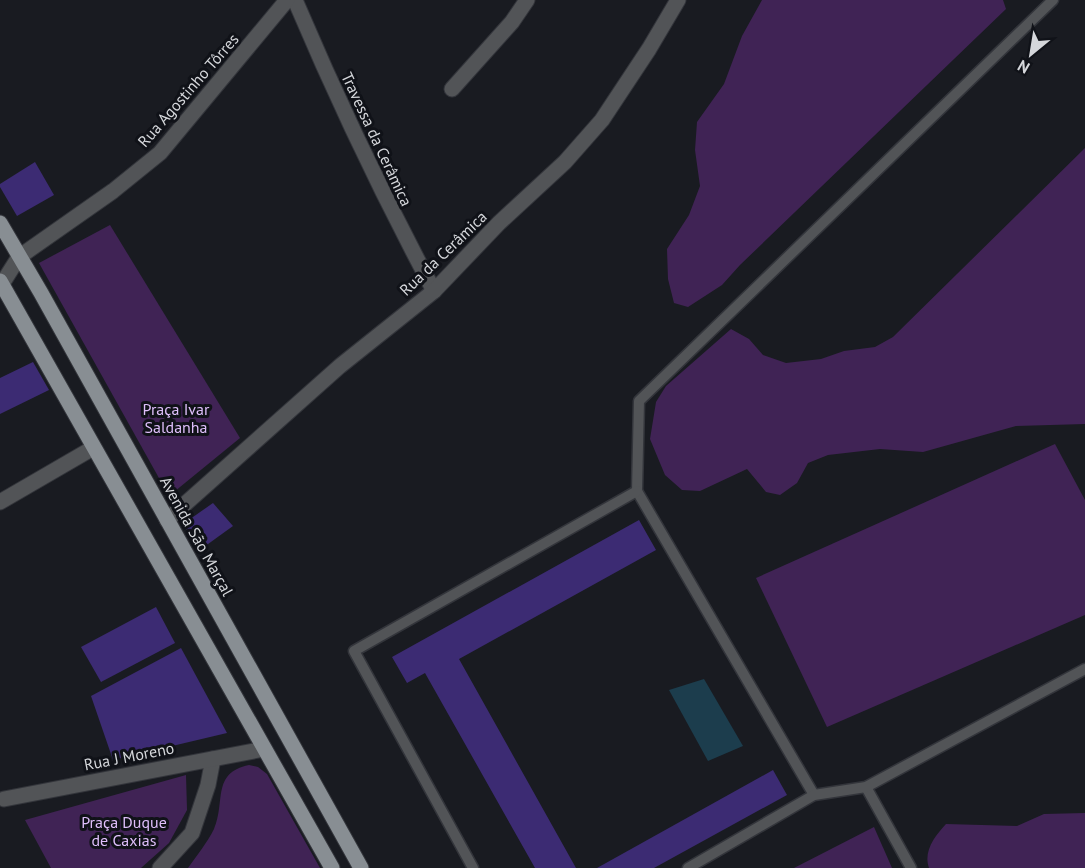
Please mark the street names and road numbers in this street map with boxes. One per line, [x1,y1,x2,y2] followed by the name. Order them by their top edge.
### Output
[133,29,243,151] street label: Rua Agostinho Tôrres
[337,69,417,209] street label: Travessa da Cerâmica
[395,206,491,300] street label: Rua da Cerâmica
[156,473,238,599] street label: Avenida São Marçal
[82,737,176,775] street label: Rua J Moreno

